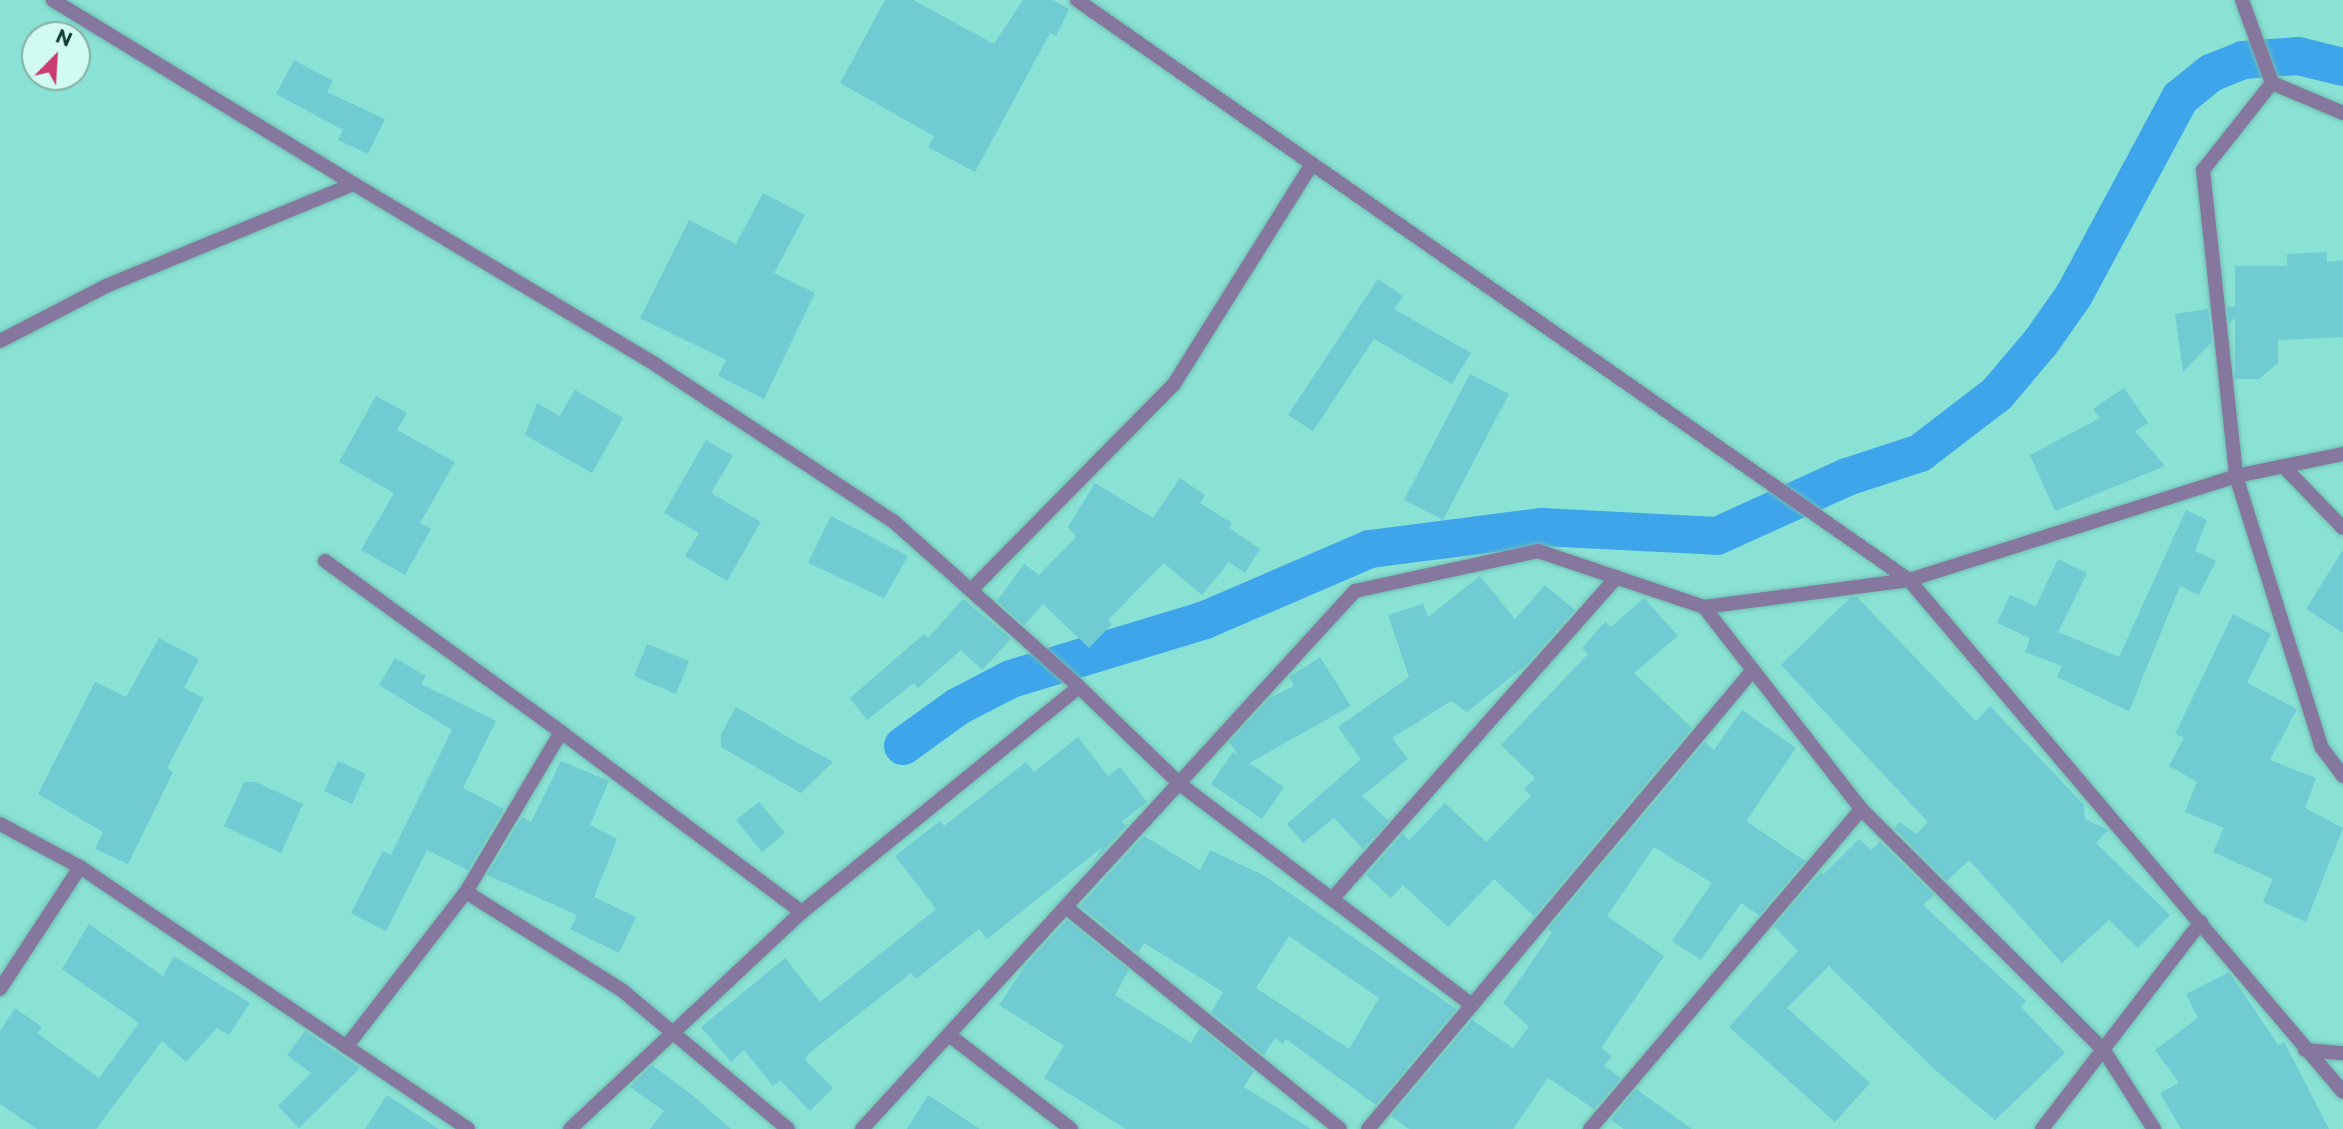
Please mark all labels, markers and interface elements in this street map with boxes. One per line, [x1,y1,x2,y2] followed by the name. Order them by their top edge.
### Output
[21,21,91,91] north arrow
[52,25,76,52] text: N

